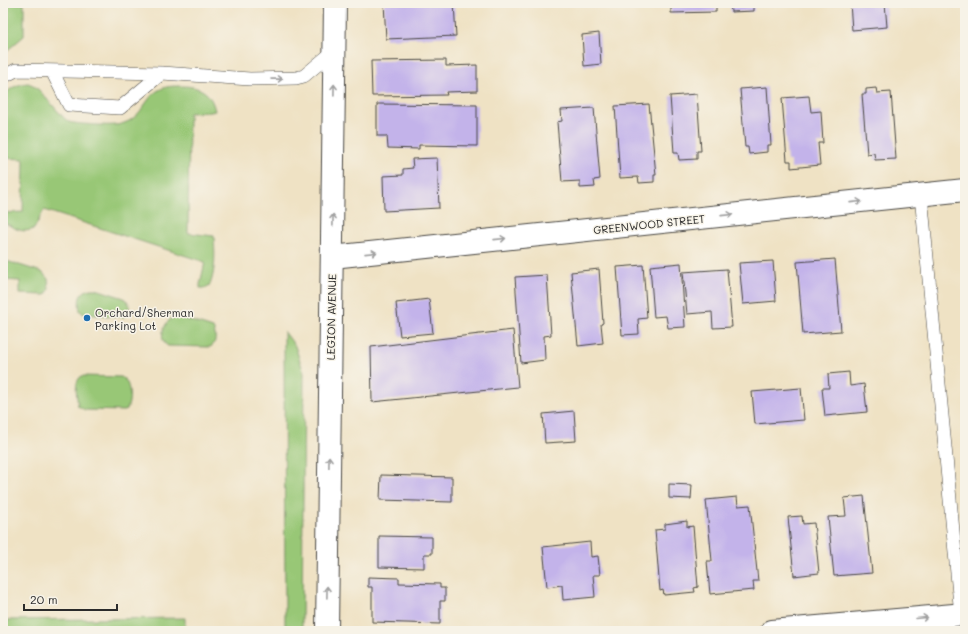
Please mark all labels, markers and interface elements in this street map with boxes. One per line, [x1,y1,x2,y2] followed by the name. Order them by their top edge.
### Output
[270,75,283,82] one-way arrow
[330,84,338,97] one-way arrow
[849,198,862,205] one-way arrow
[592,211,706,237] street label: GREENWOOD STREET
[720,212,733,219] one-way arrow
[329,214,337,227] one-way arrow
[493,235,506,243] one-way arrow
[364,249,377,257] one-way arrow
[323,274,339,360] street label: LEGION AVENUE
[95,305,193,333] place label: Orchard/Sherman Parking Lot
[82,313,92,323] marker: Orchard/Sherman Parking Lot
[325,456,333,469] one-way arrow
[24,586,117,612] scale bar
[323,586,331,599] one-way arrow
[30,591,58,607] text: 20 m
[915,614,928,621] one-way arrow

